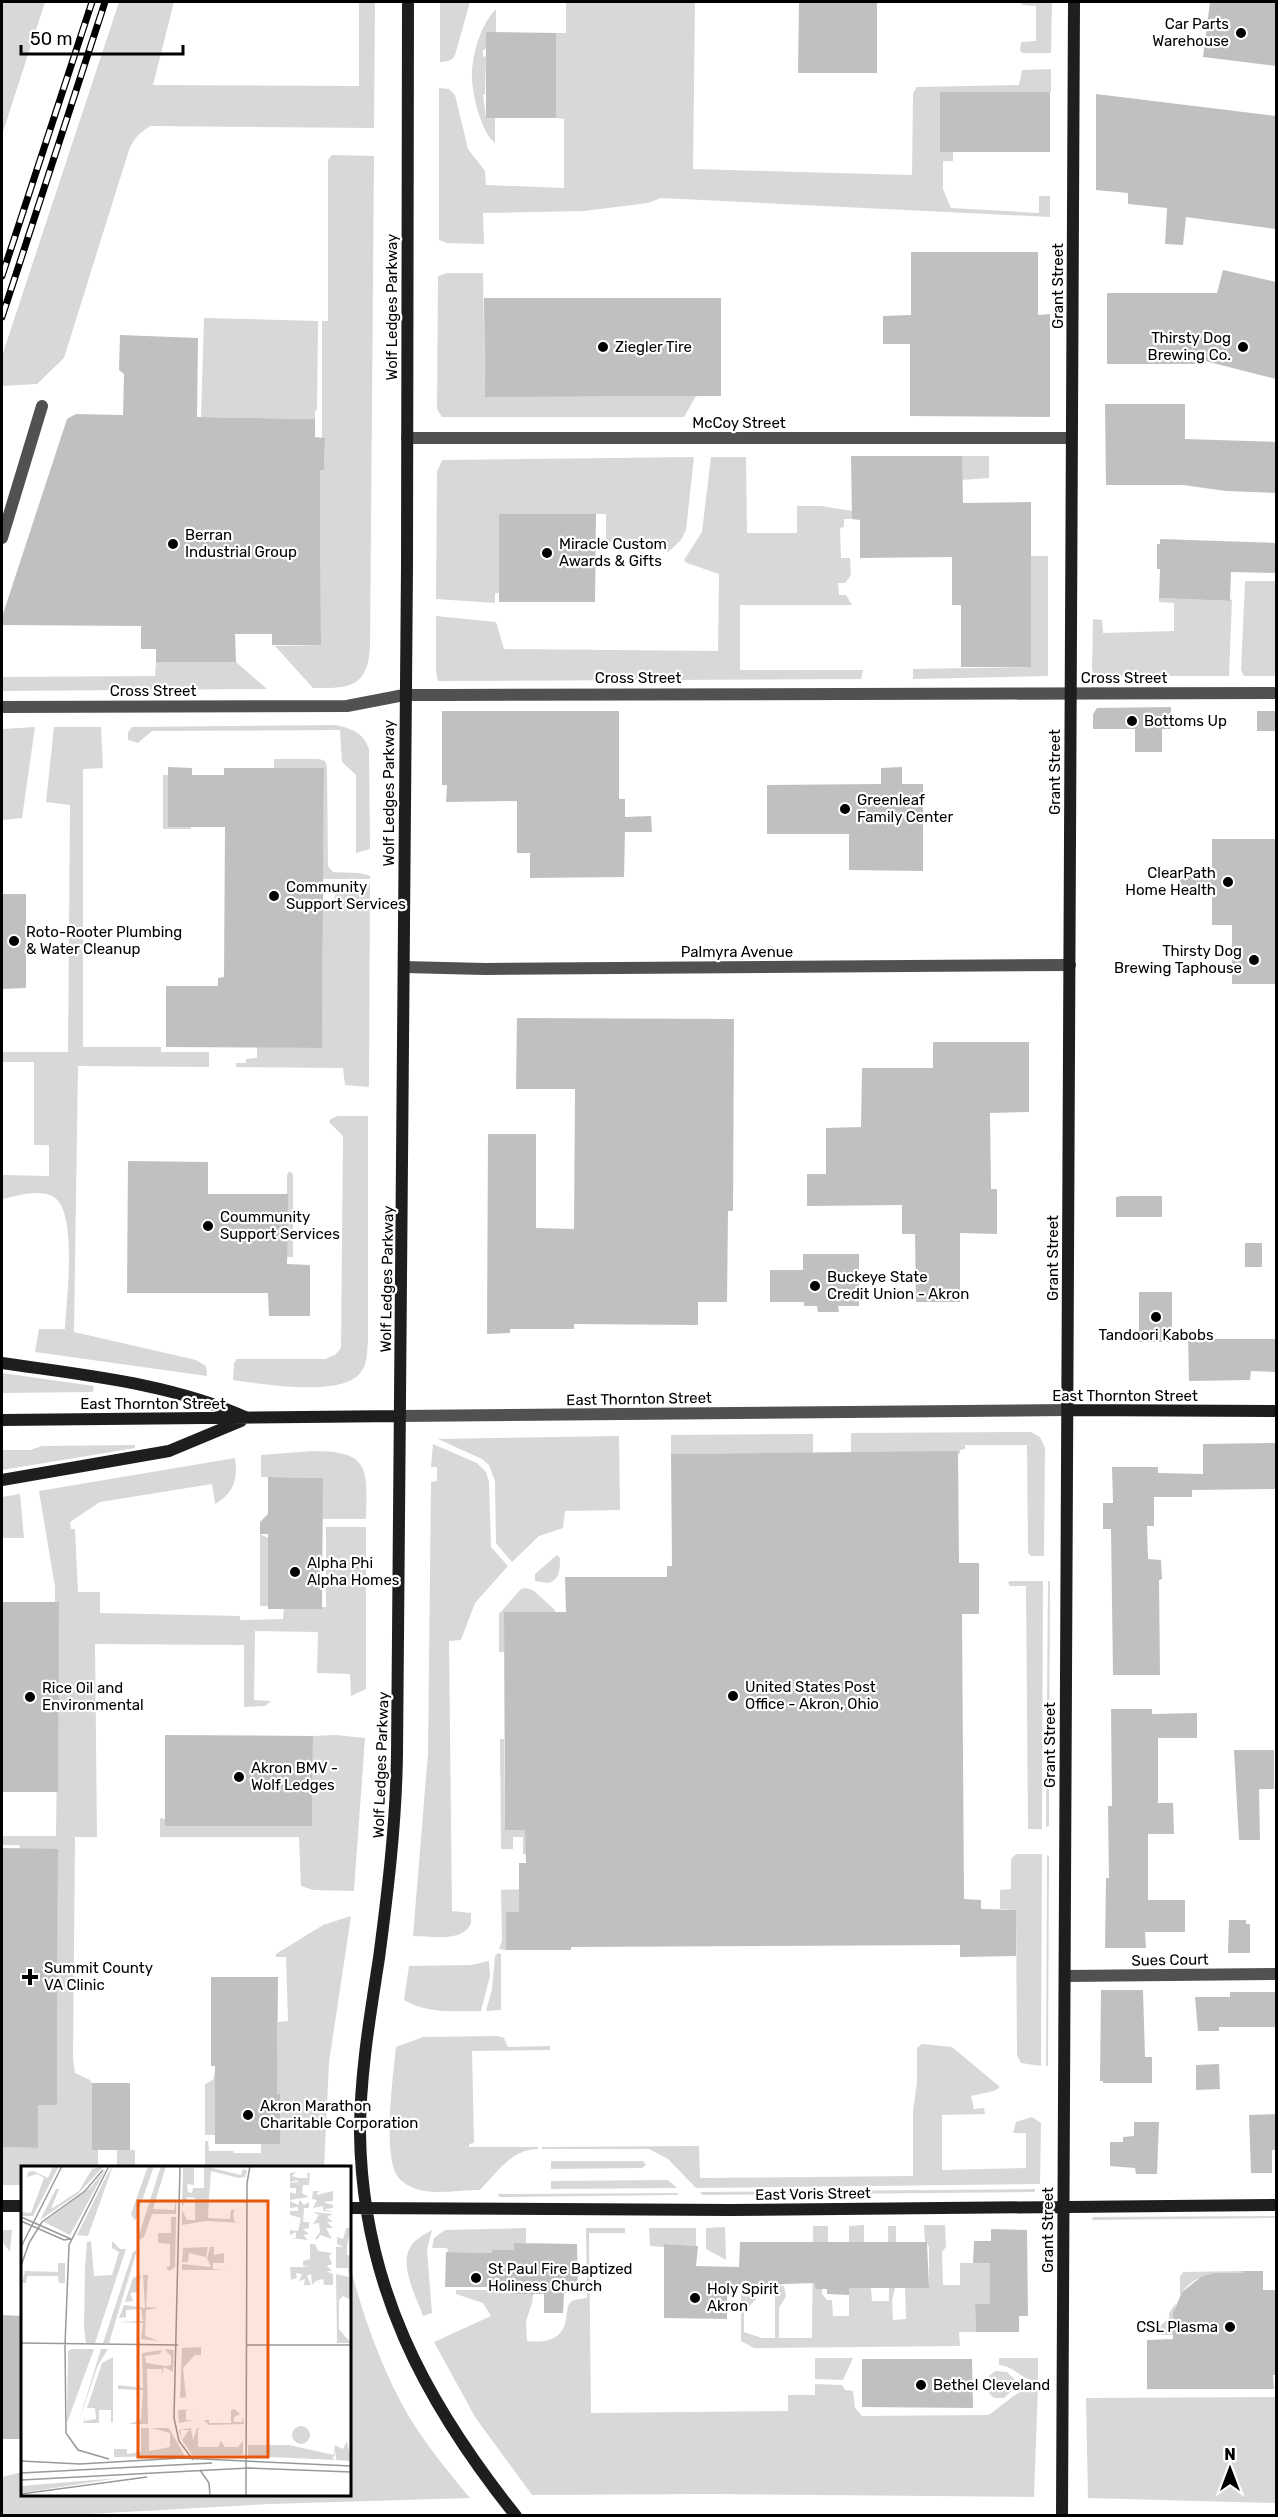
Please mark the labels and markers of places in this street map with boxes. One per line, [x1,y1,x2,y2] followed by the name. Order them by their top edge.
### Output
[1152,15,1229,50] place label: Car Parts Warehouse
[1234,26,1248,40] marker: Car Parts Warehouse
[1148,329,1231,364] place label: Thirsty Dog Brewing Co.
[615,338,692,356] place label: Ziegler Tire
[596,340,610,354] marker: Ziegler Tire
[1236,340,1250,354] marker: Thirsty Dog Brewing Co.
[185,526,297,561] place label: Berran Industrial Group
[559,535,667,570] place label: Miracle Custom Awards & Gifts
[166,537,180,551] marker: Berran Industrial Group
[540,546,554,560] marker: Miracle Custom Awards & Gifts
[1144,712,1227,730] place label: Bottoms Up
[1125,714,1139,728] marker: Bottoms Up
[857,791,953,826] place label: Greenleaf Family Center
[838,802,852,816] marker: Greenleaf Family Center
[1125,864,1216,899] place label: ClearPath Home Health
[1221,875,1235,889] marker: ClearPath Home Health
[286,878,406,913] place label: Community Support Services
[267,889,281,903] marker: Community Support Services
[26,923,182,958] place label: Roto-Rooter Plumbing & Water Cleanup
[7,934,21,948] marker: Roto-Rooter Plumbing & Water Cleanup
[1114,942,1242,977] place label: Thirsty Dog Brewing Taphouse
[1247,953,1261,967] marker: Thirsty Dog Brewing Taphouse
[220,1208,340,1243] place label: Coummunity Support Services
[201,1219,215,1233] marker: Coummunity Support Services
[827,1268,969,1303] place label: Buckeye State Credit Union - Akron
[808,1279,822,1293] marker: Buckeye State Credit Union - Akron
[1149,1310,1163,1324] marker: Tandoori Kabobs
[1098,1326,1214,1344] place label: Tandoori Kabobs
[307,1554,400,1589] place label: Alpha Phi Alpha Homes
[288,1565,302,1579] marker: Alpha Phi Alpha Homes
[745,1678,879,1713] place label: United States Post Office - Akron, Ohio
[42,1679,144,1714] place label: Rice Oil and Environmental
[726,1689,740,1703] marker: United States Post Office - Akron, Ohio
[23,1690,37,1704] marker: Rice Oil and Environmental
[251,1759,338,1794] place label: Akron BMV - Wolf Ledges
[232,1770,246,1784] marker: Akron BMV - Wolf Ledges
[44,1959,153,1994] place label: Summit County VA Clinic
[21,1968,39,1986] marker: Summit County VA Clinic
[260,2097,418,2132] place label: Akron Marathon Charitable Corporation
[241,2108,255,2122] marker: Akron Marathon Charitable Corporation
[488,2260,633,2295] place label: St Paul Fire Baptized Holiness Church
[469,2271,483,2285] marker: St Paul Fire Baptized Holiness Church
[707,2280,779,2315] place label: Holy Spirit Akron
[688,2291,702,2305] marker: Holy Spirit Akron
[1136,2318,1218,2336] place label: CSL Plasma
[1223,2320,1237,2334] marker: CSL Plasma
[933,2376,1050,2394] place label: Bethel Cleveland
[914,2378,928,2392] marker: Bethel Cleveland

